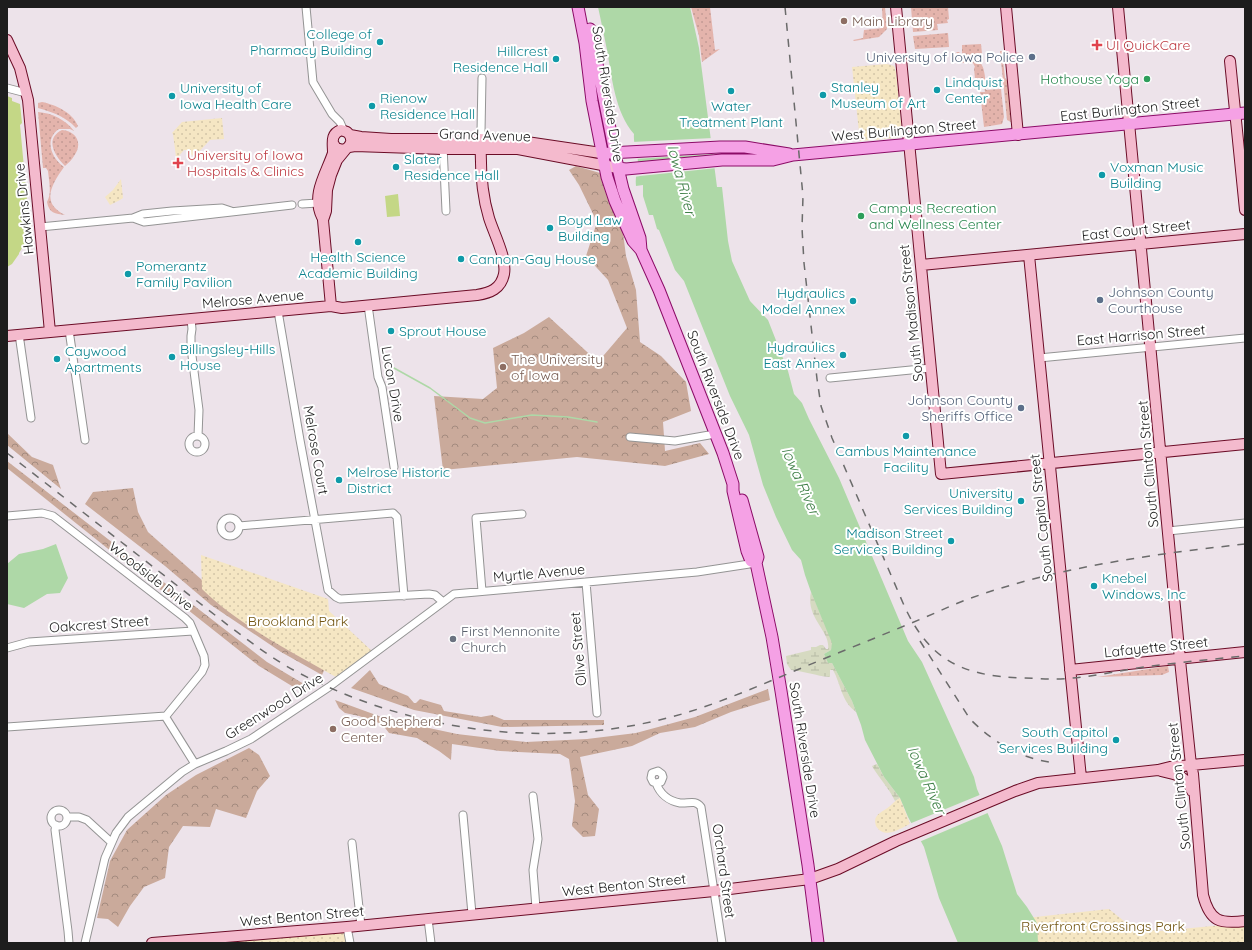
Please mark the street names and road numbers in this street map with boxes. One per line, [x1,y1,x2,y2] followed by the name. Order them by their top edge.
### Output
[588,25,628,163] street label: South Riverside Drive
[1059,93,1201,125] street label: East Burlington Street
[831,115,977,145] street label: West Burlington Street
[439,124,531,146] street label: Grand Avenue
[10,162,38,256] street label: Hawkins Drive
[1081,215,1192,245] street label: East Court Street
[895,243,927,382] street label: South Madison Street
[201,286,305,312] street label: Melrose Avenue
[1076,320,1206,350] street label: East Harrison Street
[683,328,749,462] street label: South Riverside Drive
[377,345,409,423] street label: Lucon Drive
[1133,399,1163,528] street label: South Clinton Street
[299,404,333,496] street label: Melrose Court
[1025,453,1057,583] street label: South Capitol Street
[105,537,197,615] street label: Woodside Drive
[492,560,586,586] street label: Myrtle Avenue
[566,611,590,687] street label: Olive Street
[48,612,150,636] street label: Oakcrest Street
[1103,633,1209,661] street label: Lafayette Street
[222,669,326,743] street label: Greenwood Drive
[785,681,825,819] street label: South Riverside Drive
[1163,721,1195,850] street label: South Clinton Street
[708,823,740,920] street label: Orchard Street
[561,870,687,900] street label: West Benton Street
[239,902,365,930] street label: West Benton Street

